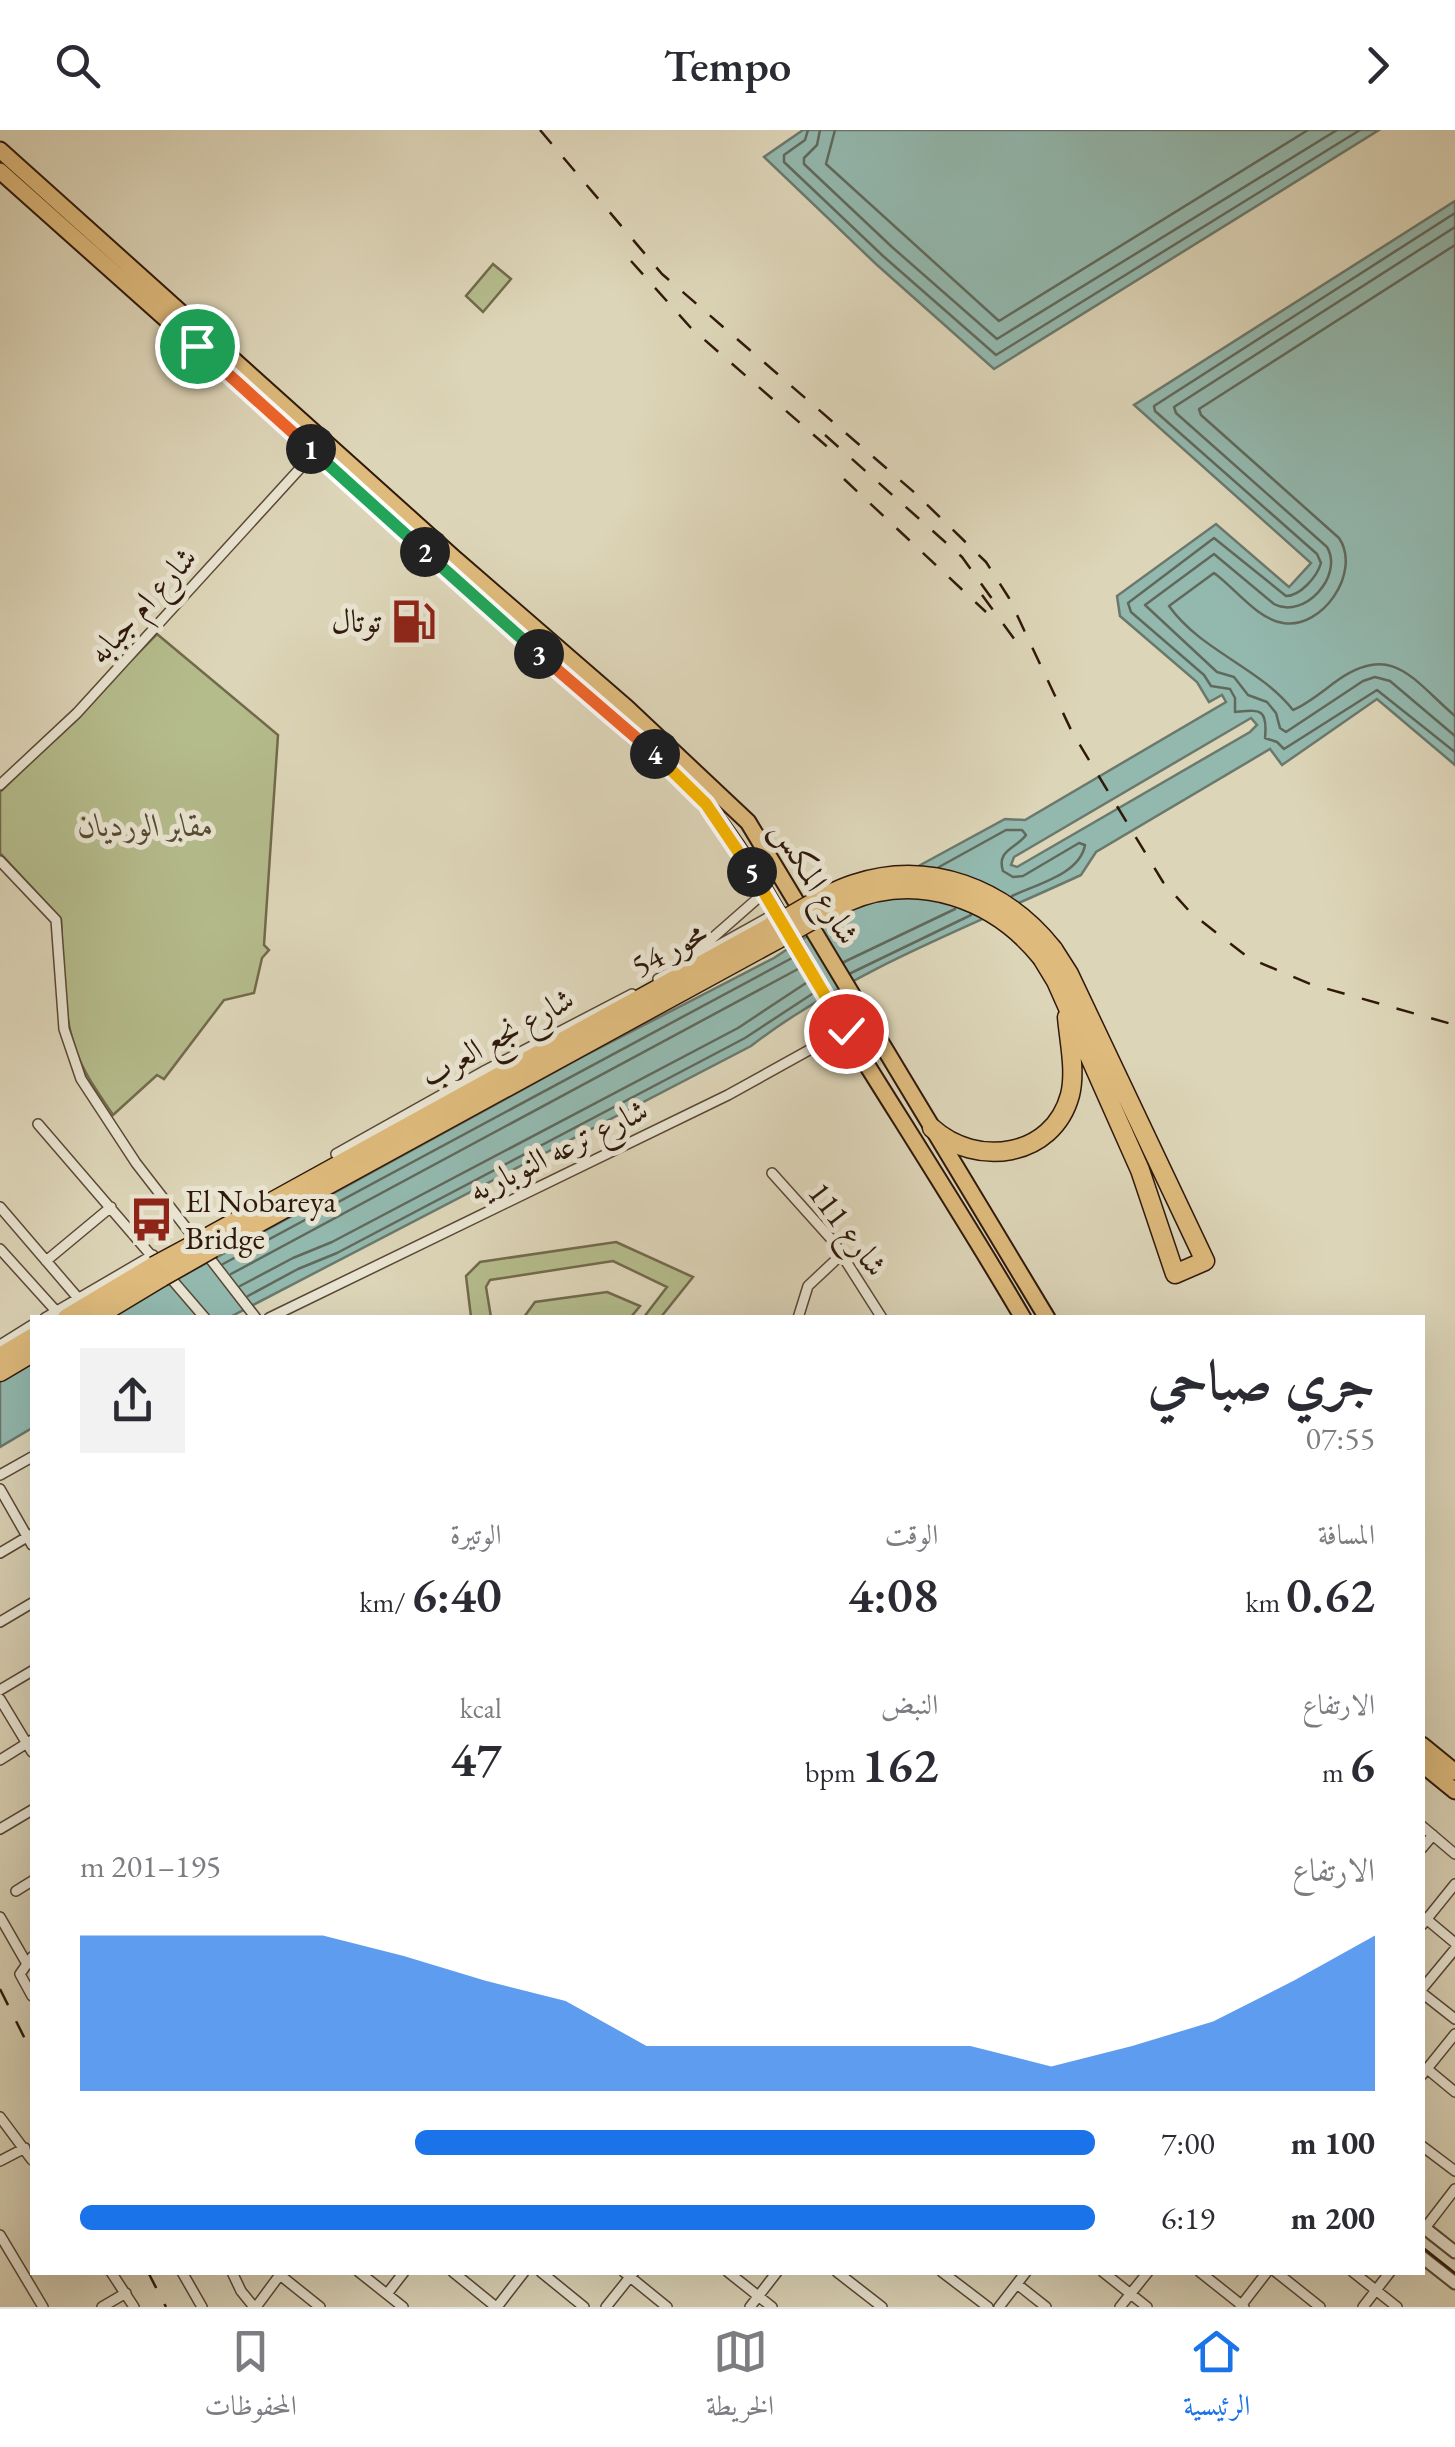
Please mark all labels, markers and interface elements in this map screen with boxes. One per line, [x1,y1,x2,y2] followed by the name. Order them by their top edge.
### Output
[664,36,791,94] text: Tempo
[50,38,105,93] icon: search
[1350,38,1405,93] icon: forward
[155,304,240,389] pin
[170,319,225,374] icon: arrive
[286,424,336,474] pin: 1
[304,431,318,467] text: 1
[400,527,450,577] pin: 2
[418,534,432,570] text: 2
[78,537,211,677] street label: شارع ام جبابه
[390,597,438,645] fuel station icon: توتال
[331,600,382,642] place label: توتال
[514,629,564,679] pin: 3
[532,636,546,672] text: 3
[630,729,680,779] pin: 4
[648,736,662,772] text: 4
[78,804,214,846] park label: مقابر الورديان
[757,812,870,955] street label: شارع المكس
[727,847,777,897] pin: 5
[745,854,759,890] text: 5
[624,911,714,987] street label: محور 54
[413,978,585,1103] street label: شارع نجع العرب
[804,989,889,1074] pin
[819,1004,874,1059] icon: check
[461,1088,657,1217] street label: شارع ترعه النوباريه
[794,1173,897,1288] street label: شارع 111
[185,1180,337,1259] place label: El Nobareya Bridge
[128,1195,176,1243] bus stop icon: El Nobareya Bridge
[1148,1344,1375,1415] text: جري صباحي
[80,1348,185,1453] button: share
[1306,1417,1375,1459] text: 07:55
[450,1516,502,1552] text: الوتيرة
[885,1516,938,1552] text: الوقت
[1318,1516,1375,1552] text: المسافة
[411,1562,502,1627] text: 6:40
[848,1562,938,1627] text: 4:08
[1286,1562,1375,1627] text: 0.62
[359,1584,411,1620] text: /km
[1245,1584,1286,1620] text: km
[881,1686,938,1722] text: النبض
[1302,1686,1375,1722] text: الارتفاع
[460,1690,502,1726] text: kcal
[450,1726,502,1791] text: 47
[861,1732,938,1797] text: 162
[1349,1732,1375,1797] text: 6
[805,1754,861,1790] text: bpm
[1322,1754,1349,1790] text: m
[80,1845,221,1887] text: 195–201 m
[1292,1849,1375,1891] text: الارتفاع
[1161,2122,1215,2164] text: 7:00
[1291,2122,1375,2164] text: 100 m
[1161,2197,1215,2239] text: 6:19
[1291,2197,1375,2239] text: 200 m
[205,2324,297,2433] tab: المحفوظات
[706,2324,774,2433] tab: الخريطة
[1183,2324,1250,2433] tab: الرئيسية

